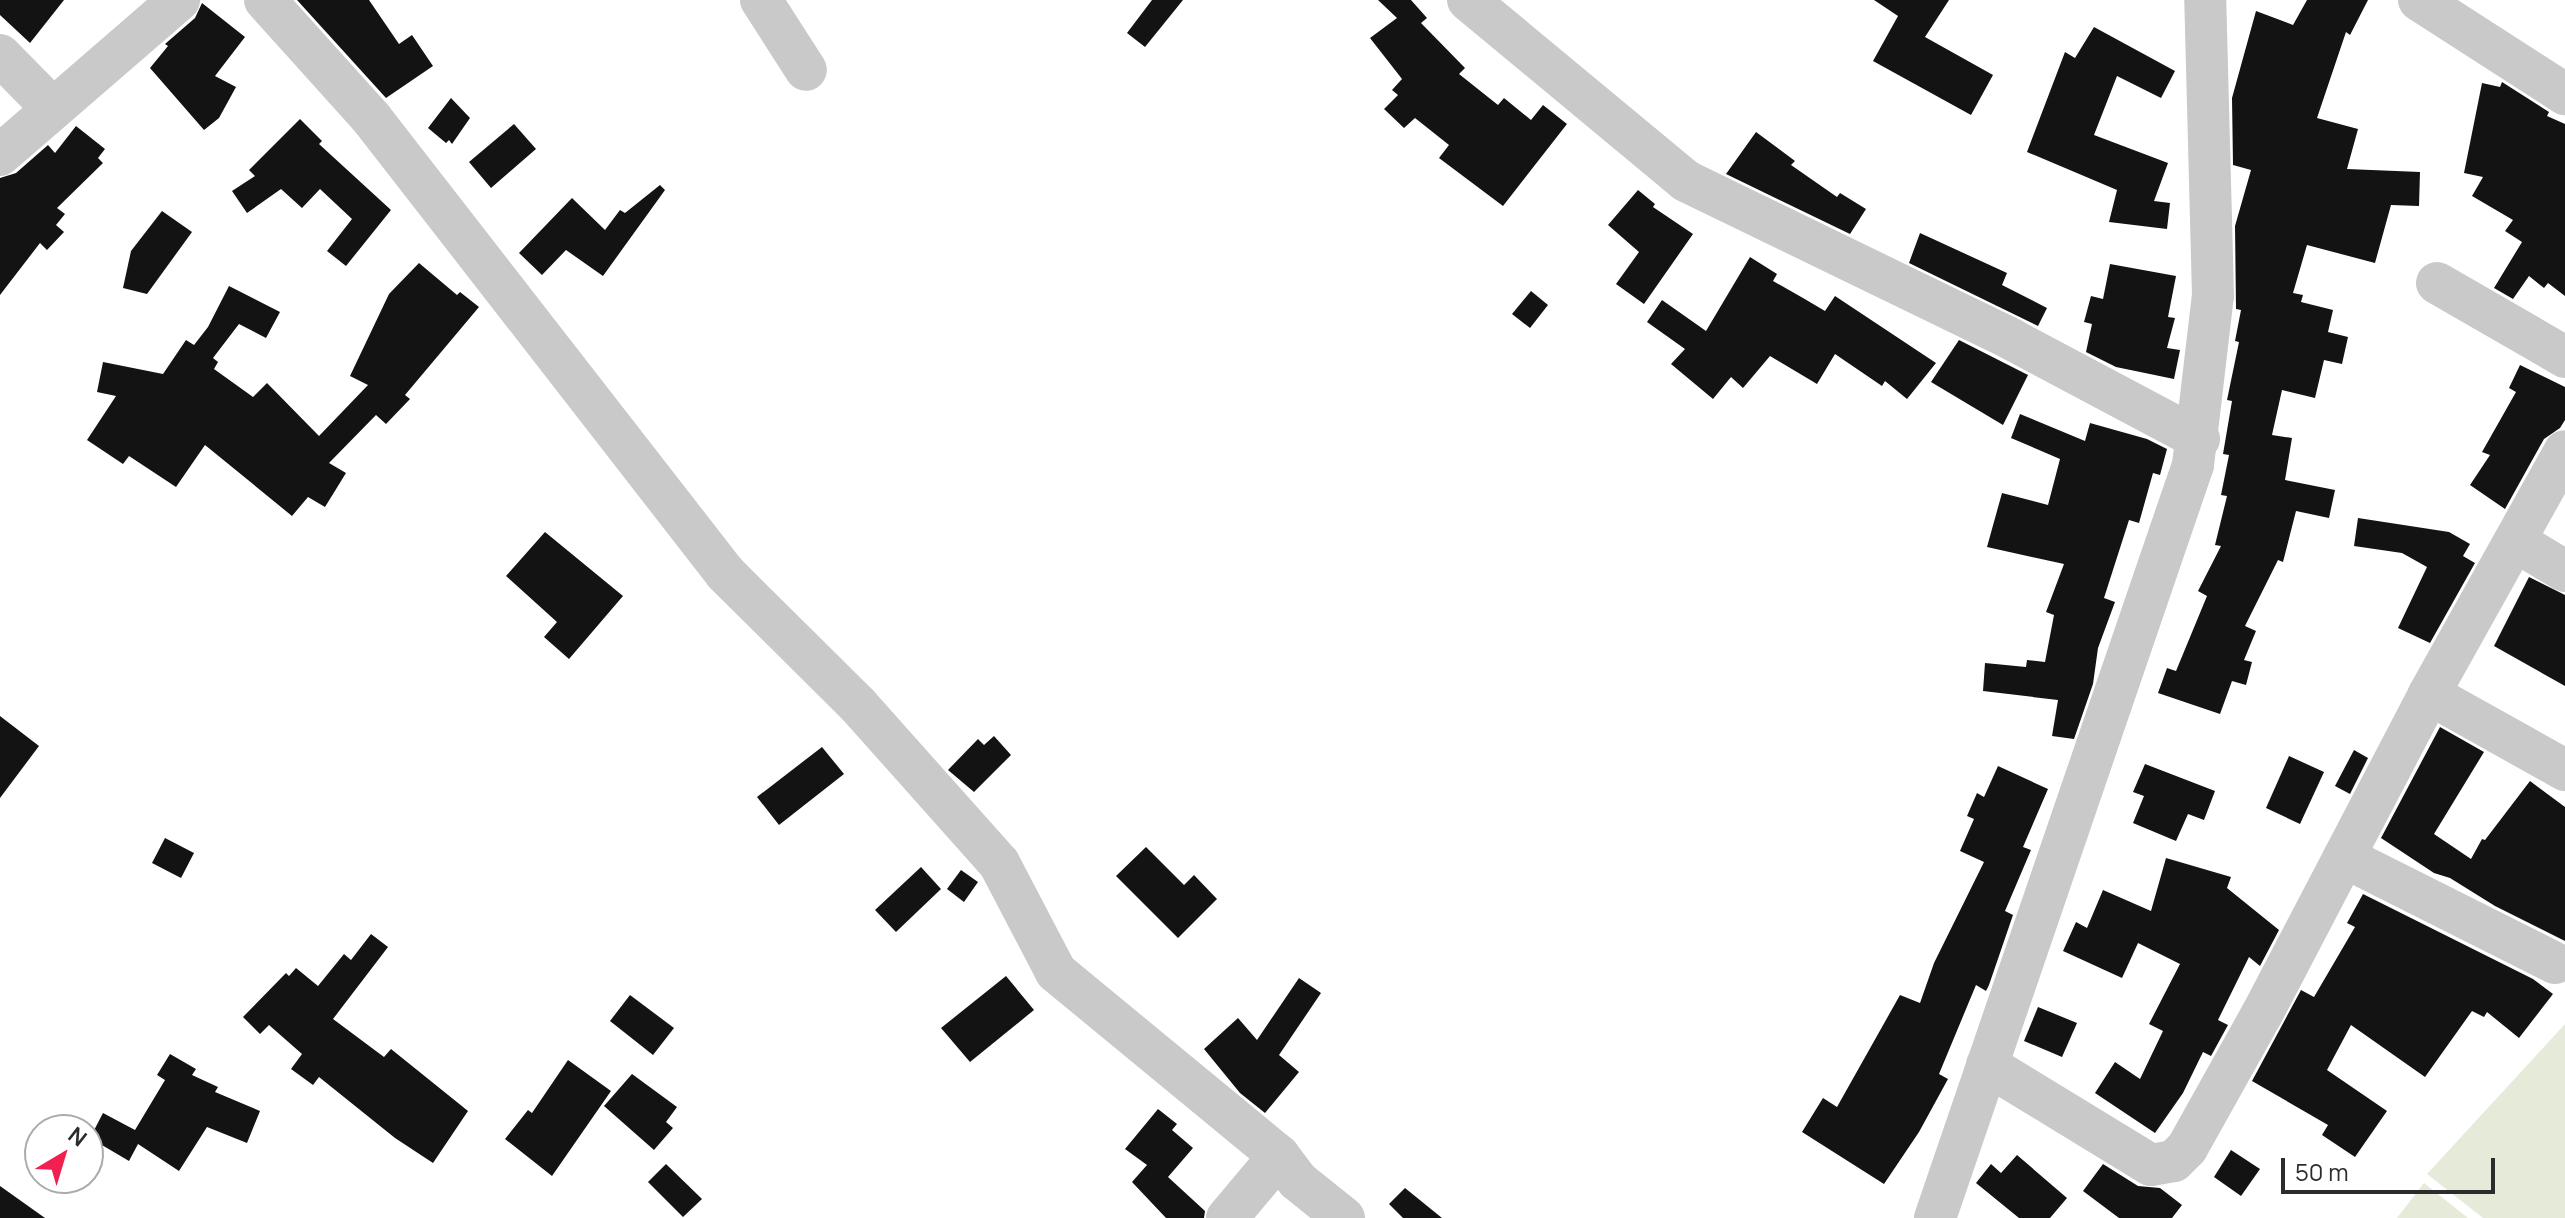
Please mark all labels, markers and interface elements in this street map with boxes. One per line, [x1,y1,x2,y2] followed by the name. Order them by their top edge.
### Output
[24,1114,104,1194] north arrow
[62,1120,93,1153] text: N
[2285,1142,2499,1192] scale bar
[2295,1155,2349,1188] text: 50 m

